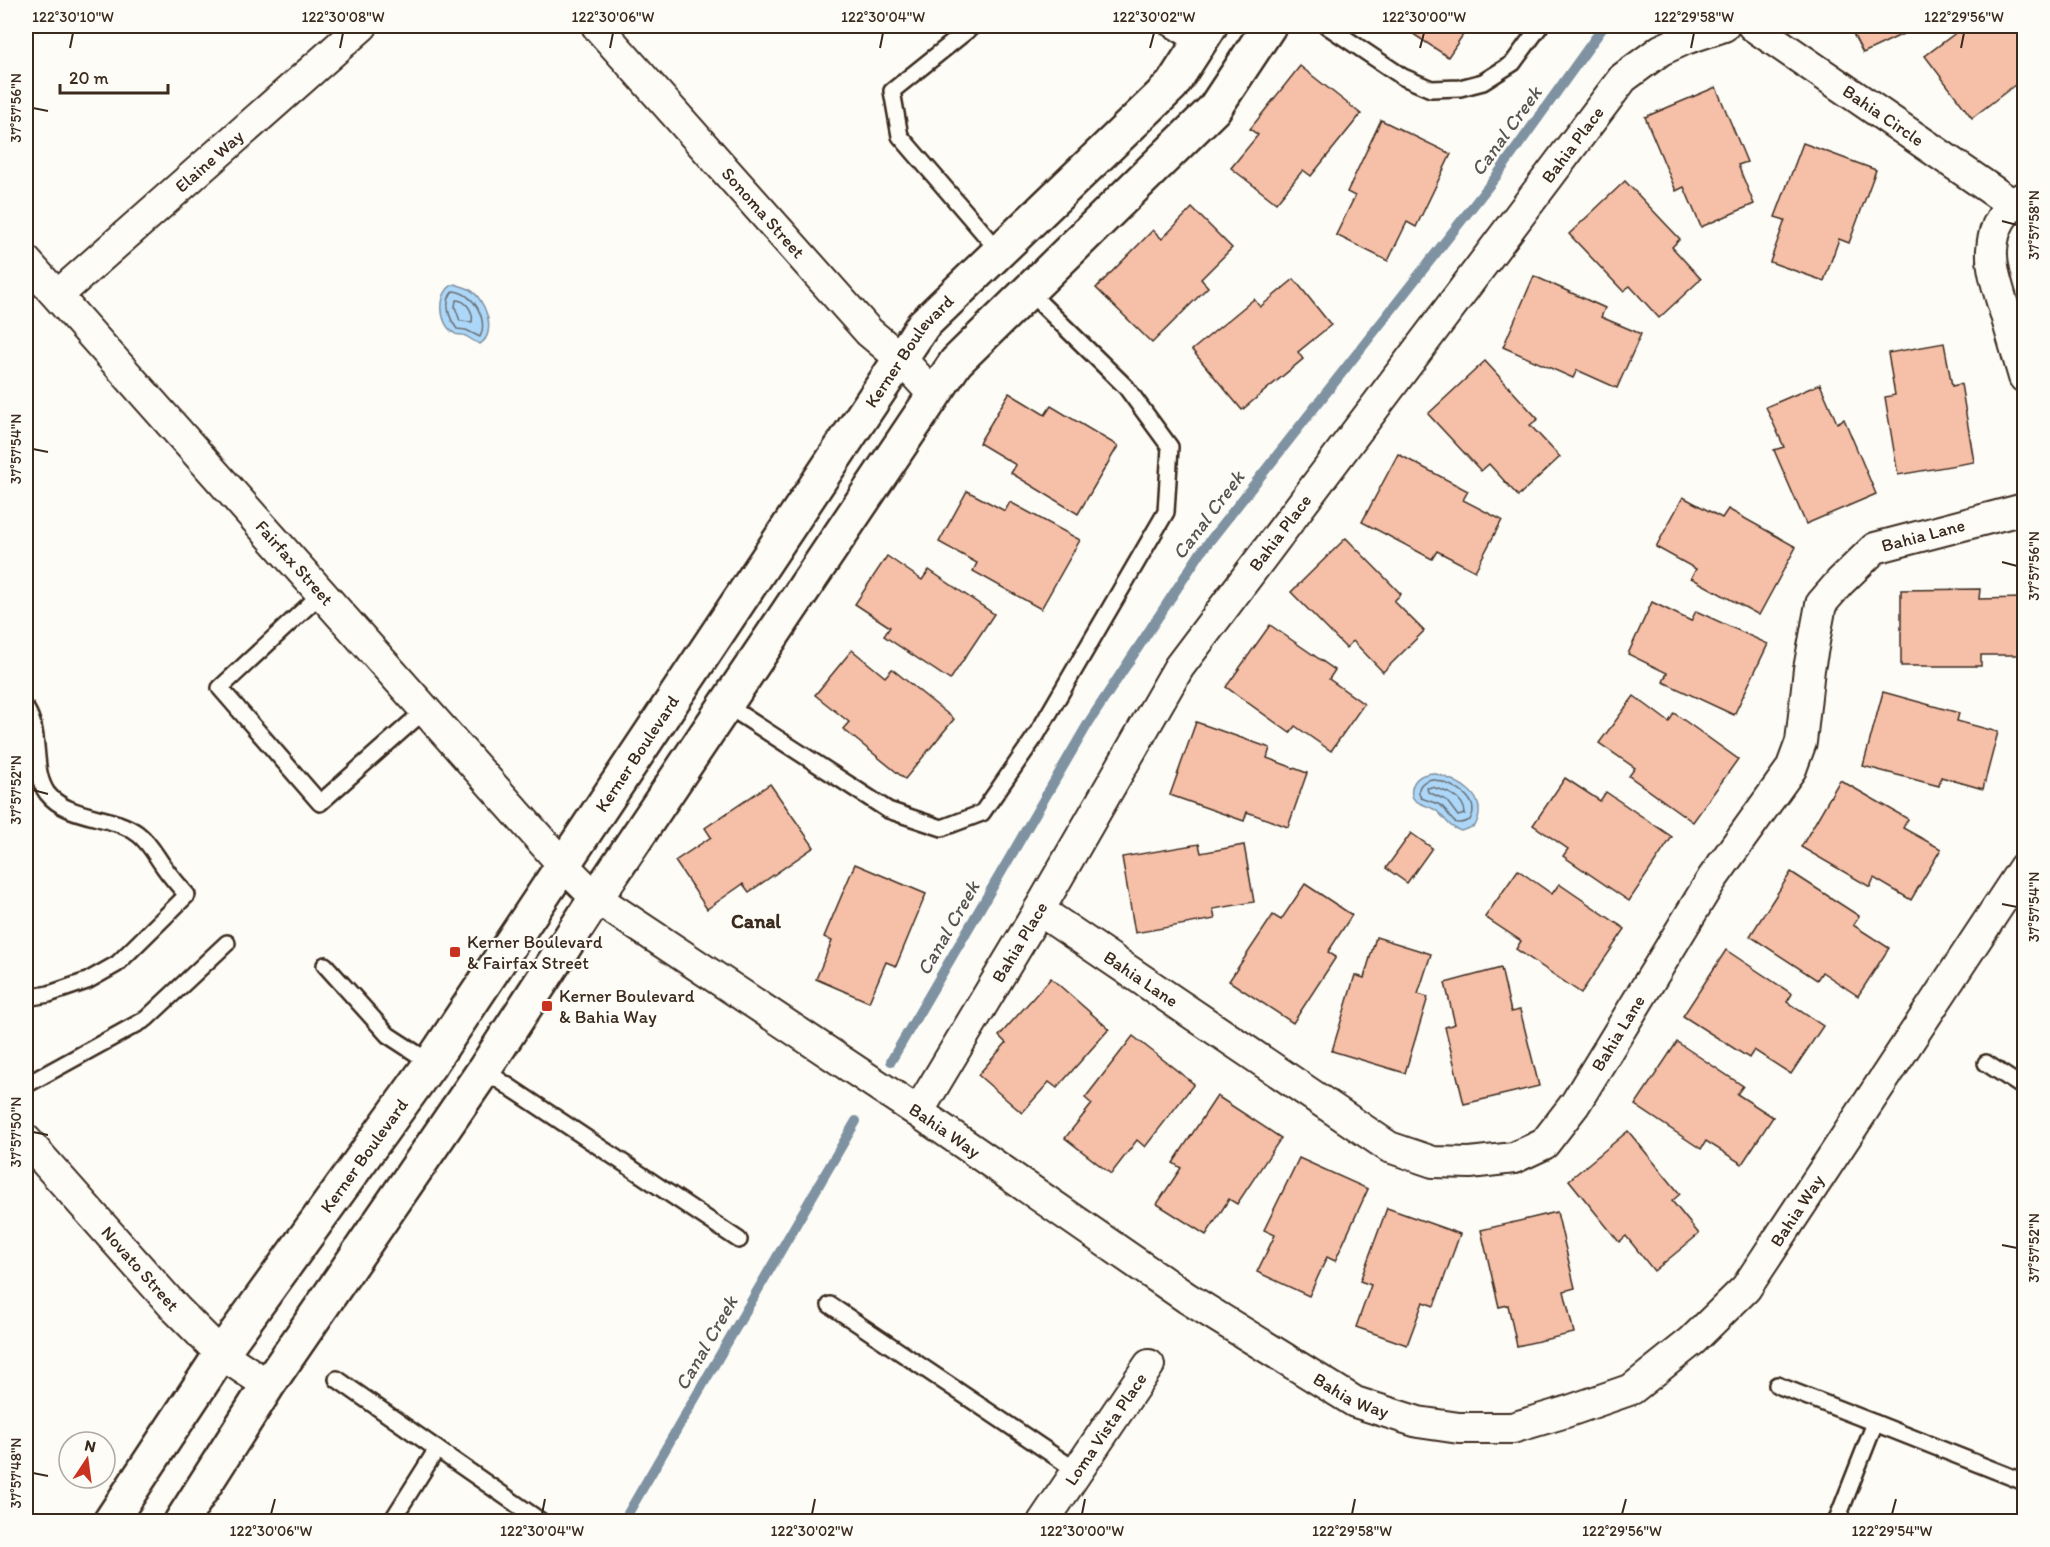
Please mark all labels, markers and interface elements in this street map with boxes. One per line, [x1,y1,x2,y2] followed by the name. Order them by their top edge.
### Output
[32,8,114,26] text: 122°30'10"W
[301,8,385,26] text: 122°30'08"W
[572,8,655,26] text: 122°30'06"W
[841,8,925,26] text: 122°30'04"W
[1113,8,1196,26] text: 122°30'02"W
[1382,8,1466,26] text: 122°30'00"W
[1654,8,1734,26] text: 122°29'58"W
[1924,8,2004,26] text: 122°29'56"W
[60,57,168,95] scale bar
[69,67,109,89] text: 20 m
[7,73,25,143] text: 37°57'56"N
[1465,80,1548,180] water label: Canal Creek
[1838,80,1928,151] street label: Bahia Circle
[1537,102,1609,187] street label: Bahia Place
[171,125,248,197] street label: Elaine Way
[717,163,810,263] street label: Sonoma Street
[2025,190,2043,260] text: 37°57'58"N
[860,290,959,412] street label: Kerner Boulevard
[7,414,25,484] text: 37°57'54"N
[1167,465,1250,564] water label: Canal Creek
[1244,490,1316,576] street label: Bahia Place
[1879,514,1967,557] street label: Bahia Lane
[251,516,338,610] street label: Fairfax Street
[2025,531,2043,601] text: 37°57'56"N
[590,691,684,816] street label: Kerner Boulevard
[7,755,25,825] text: 37°57'52"N
[2025,872,2043,942] text: 37°57'54"N
[911,875,985,979] water label: Canal Creek
[987,898,1052,987] street label: Bahia Place
[731,909,781,933] district label: Canal
[467,931,603,974] place label: Kerner Boulevard & Fairfax Street
[448,945,462,959] marker: Kerner Boulevard & Fairfax Street
[1099,946,1182,1012] street label: Bahia Lane
[559,985,695,1028] place label: Kerner Boulevard & Bahia Way
[1586,991,1650,1075] street label: Bahia Lane
[540,999,554,1013] marker: Kerner Boulevard & Bahia Way
[316,1094,413,1217] street label: Kerner Boulevard
[7,1097,25,1167] text: 37°57'50"N
[905,1098,985,1163] street label: Bahia Way
[1765,1170,1829,1251] street label: Bahia Way
[2025,1213,2043,1283] text: 37°57'52"N
[97,1222,184,1316] street label: Novato Street
[669,1290,743,1394] water label: Canal Creek
[1309,1368,1392,1423] street label: Bahia Way
[1060,1369,1151,1490] street label: Loma Vista Place
[57,1430,117,1490] north arrow
[83,1435,98,1456] text: N
[7,1438,25,1508] text: 37°57'48"N
[230,1522,313,1540] text: 122°30'06"W
[500,1522,584,1540] text: 122°30'04"W
[771,1522,854,1540] text: 122°30'02"W
[1040,1522,1124,1540] text: 122°30'00"W
[1312,1522,1392,1540] text: 122°29'58"W
[1582,1522,1662,1540] text: 122°29'56"W
[1852,1522,1933,1540] text: 122°29'54"W

